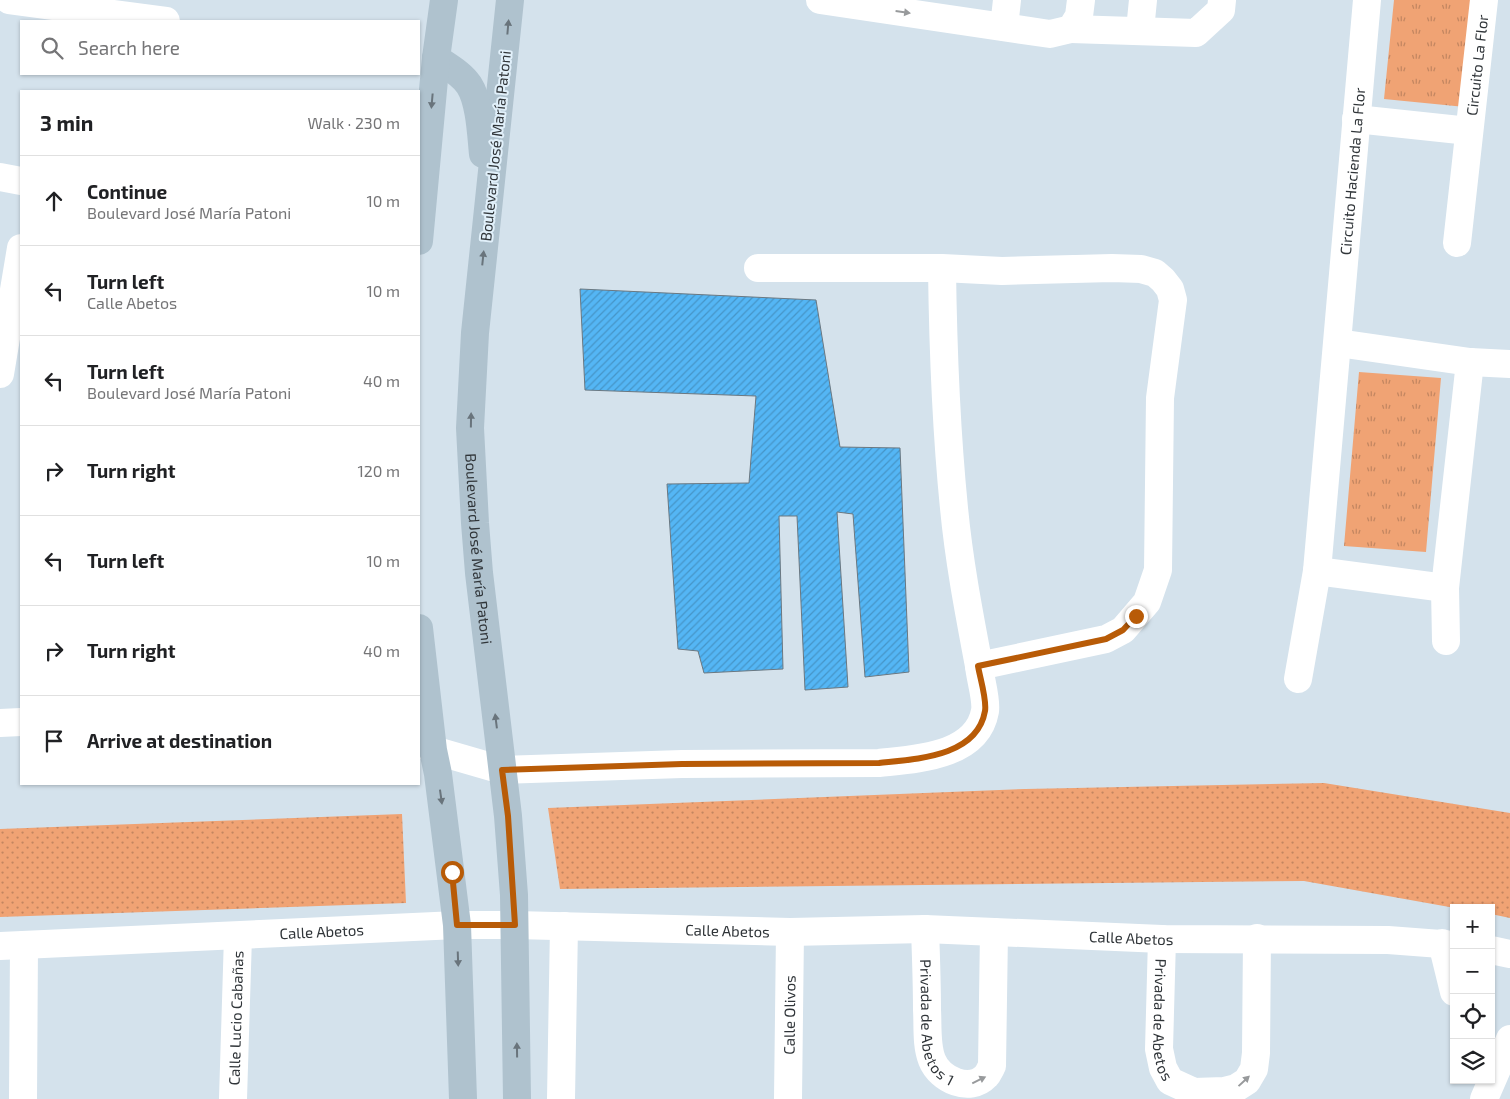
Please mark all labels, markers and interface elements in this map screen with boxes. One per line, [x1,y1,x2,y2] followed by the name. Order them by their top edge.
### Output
[895,8,911,16] one-way arrow
[1462,14,1491,117] street label: Circuito La Flor
[504,19,512,35] one-way arrow
[20,20,420,75] search box
[38,34,66,62] icon: search
[78,36,180,59] text: Search here
[476,50,514,242] street label: Boulevard José María Patoni
[1336,87,1368,256] street label: Circuito Hacienda La Flor
[428,93,436,109] one-way arrow
[40,110,93,135] text: 3 min
[307,113,400,132] text: Walk · 230 m
[87,180,167,203] text: Continue
[40,187,68,215] icon: ahead
[366,191,400,210] text: 10 m
[87,203,291,222] text: Boulevard José María Patoni
[479,250,487,266] one-way arrow
[87,270,164,293] text: Turn left
[40,277,68,305] icon: left
[366,281,400,300] text: 10 m
[87,293,177,312] text: Calle Abetos
[87,360,164,383] text: Turn left
[40,367,68,395] icon: left
[363,371,400,390] text: 40 m
[87,383,291,402] text: Boulevard José María Patoni
[467,412,475,428] one-way arrow
[462,453,496,645] street label: Boulevard José María Patoni
[40,457,68,485] icon: right
[87,459,175,482] text: Turn right
[357,461,400,480] text: 120 m
[40,547,68,575] icon: left
[87,549,164,572] text: Turn left
[366,551,400,570] text: 10 m
[1125,605,1148,628] route end
[40,637,68,665] icon: right
[87,639,175,662] text: Turn right
[363,641,400,660] text: 40 m
[492,713,500,729] one-way arrow
[40,727,68,755] icon: arrive
[87,729,272,752] text: Arrive at destination
[438,790,446,806] one-way arrow
[441,861,464,884] route start
[1450,904,1495,1084] map controls
[1450,904,1495,949] button: +
[279,920,364,942] street label: Calle Abetos
[685,920,770,940] street label: Calle Abetos
[1089,927,1174,948] street label: Calle Abetos
[1450,949,1495,994] button: −
[224,950,247,1086] street label: Calle Lucio Cabañas
[454,951,462,967] one-way arrow
[917,959,957,1089] street label: Privada de Abetos 1
[1150,959,1177,1084] street label: Privada de Abetos
[780,975,798,1055] street label: Calle Olivos
[1450,994,1495,1039] button: locate
[1450,1039,1495,1084] button: layers
[513,1042,521,1058] one-way arrow
[971,1075,986,1084] one-way arrow
[1237,1075,1249,1087] one-way arrow

